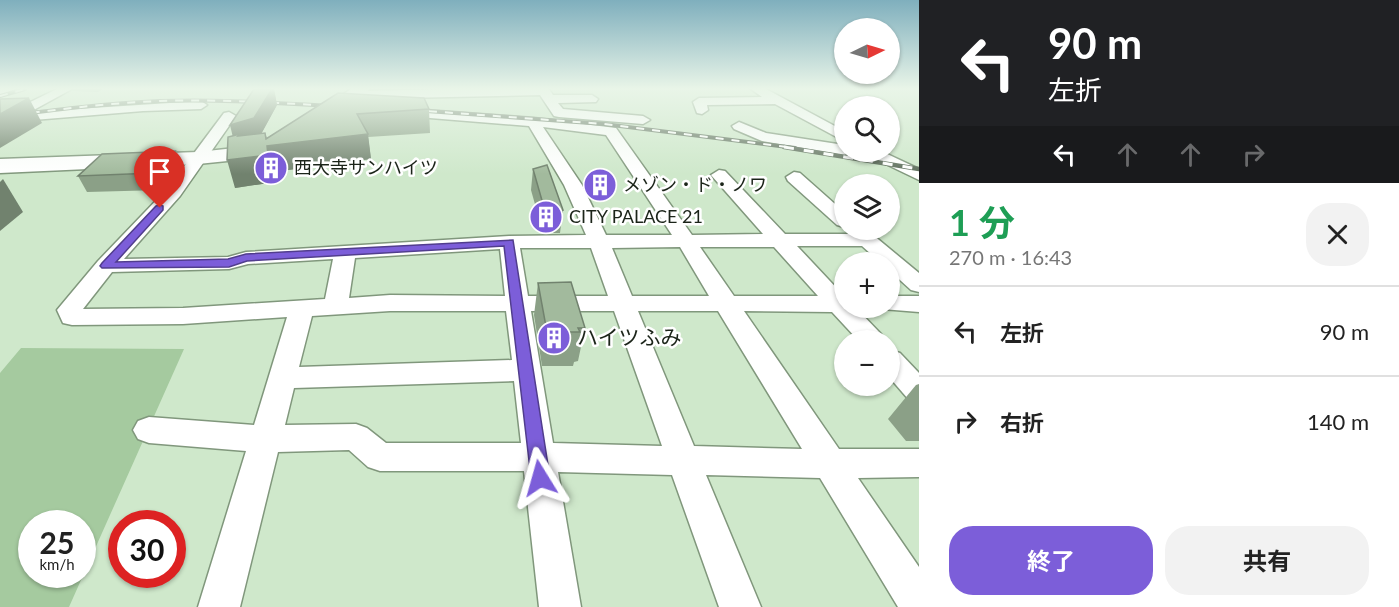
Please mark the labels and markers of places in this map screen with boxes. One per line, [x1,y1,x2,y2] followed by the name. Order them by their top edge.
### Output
[134,146,185,208] pin
[253,150,289,186] building icon: 西大寺サンハイツ
[294,156,438,178] place label: 西大寺サンハイツ
[582,167,618,203] building icon: メゾン・ド・ノワ
[623,173,767,195] place label: メゾン・ド・ノワ
[528,199,564,235] building icon: CITY PALACE 21
[569,205,703,227] place label: CITY PALACE 21
[536,320,572,356] building icon: ハイツふみ
[577,324,682,349] place label: ハイツふみ

